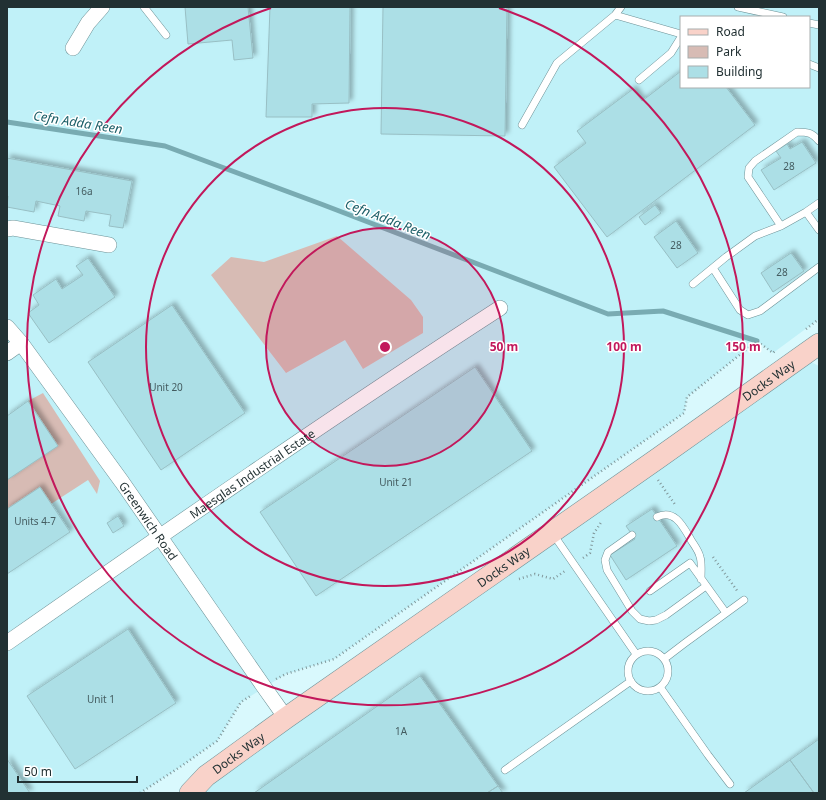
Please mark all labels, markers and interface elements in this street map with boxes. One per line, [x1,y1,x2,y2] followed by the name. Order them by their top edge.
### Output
[680,16,810,88] legend
[716,23,745,40] text: Road
[716,43,742,60] text: Park
[716,63,763,80] text: Building
[32,106,124,138] water label: Cefn Adda Reen
[783,159,795,173] house number: 28
[75,184,93,198] house number: 16a
[343,194,433,244] water label: Cefn Adda Reen
[670,238,682,252] house number: 28
[776,265,788,279] house number: 28
[490,338,518,355] text: 50 m
[606,338,642,355] text: 100 m
[725,338,761,355] text: 150 m
[378,340,392,354] centre of rings
[738,355,799,405] street label: Docks Way
[149,380,183,394] house number: Unit 20
[186,424,318,522] street label: Maesglas Industrial Estate
[379,475,413,489] house number: Unit 21
[115,478,182,563] street label: Greenwich Road
[14,514,56,528] house number: Units 4-7
[473,542,534,591] street label: Docks Way
[87,692,115,706] house number: Unit 1
[395,724,408,738] house number: 1A
[208,727,268,777] street label: Docks Way
[18,758,137,784] scale bar
[24,763,52,780] text: 50 m

